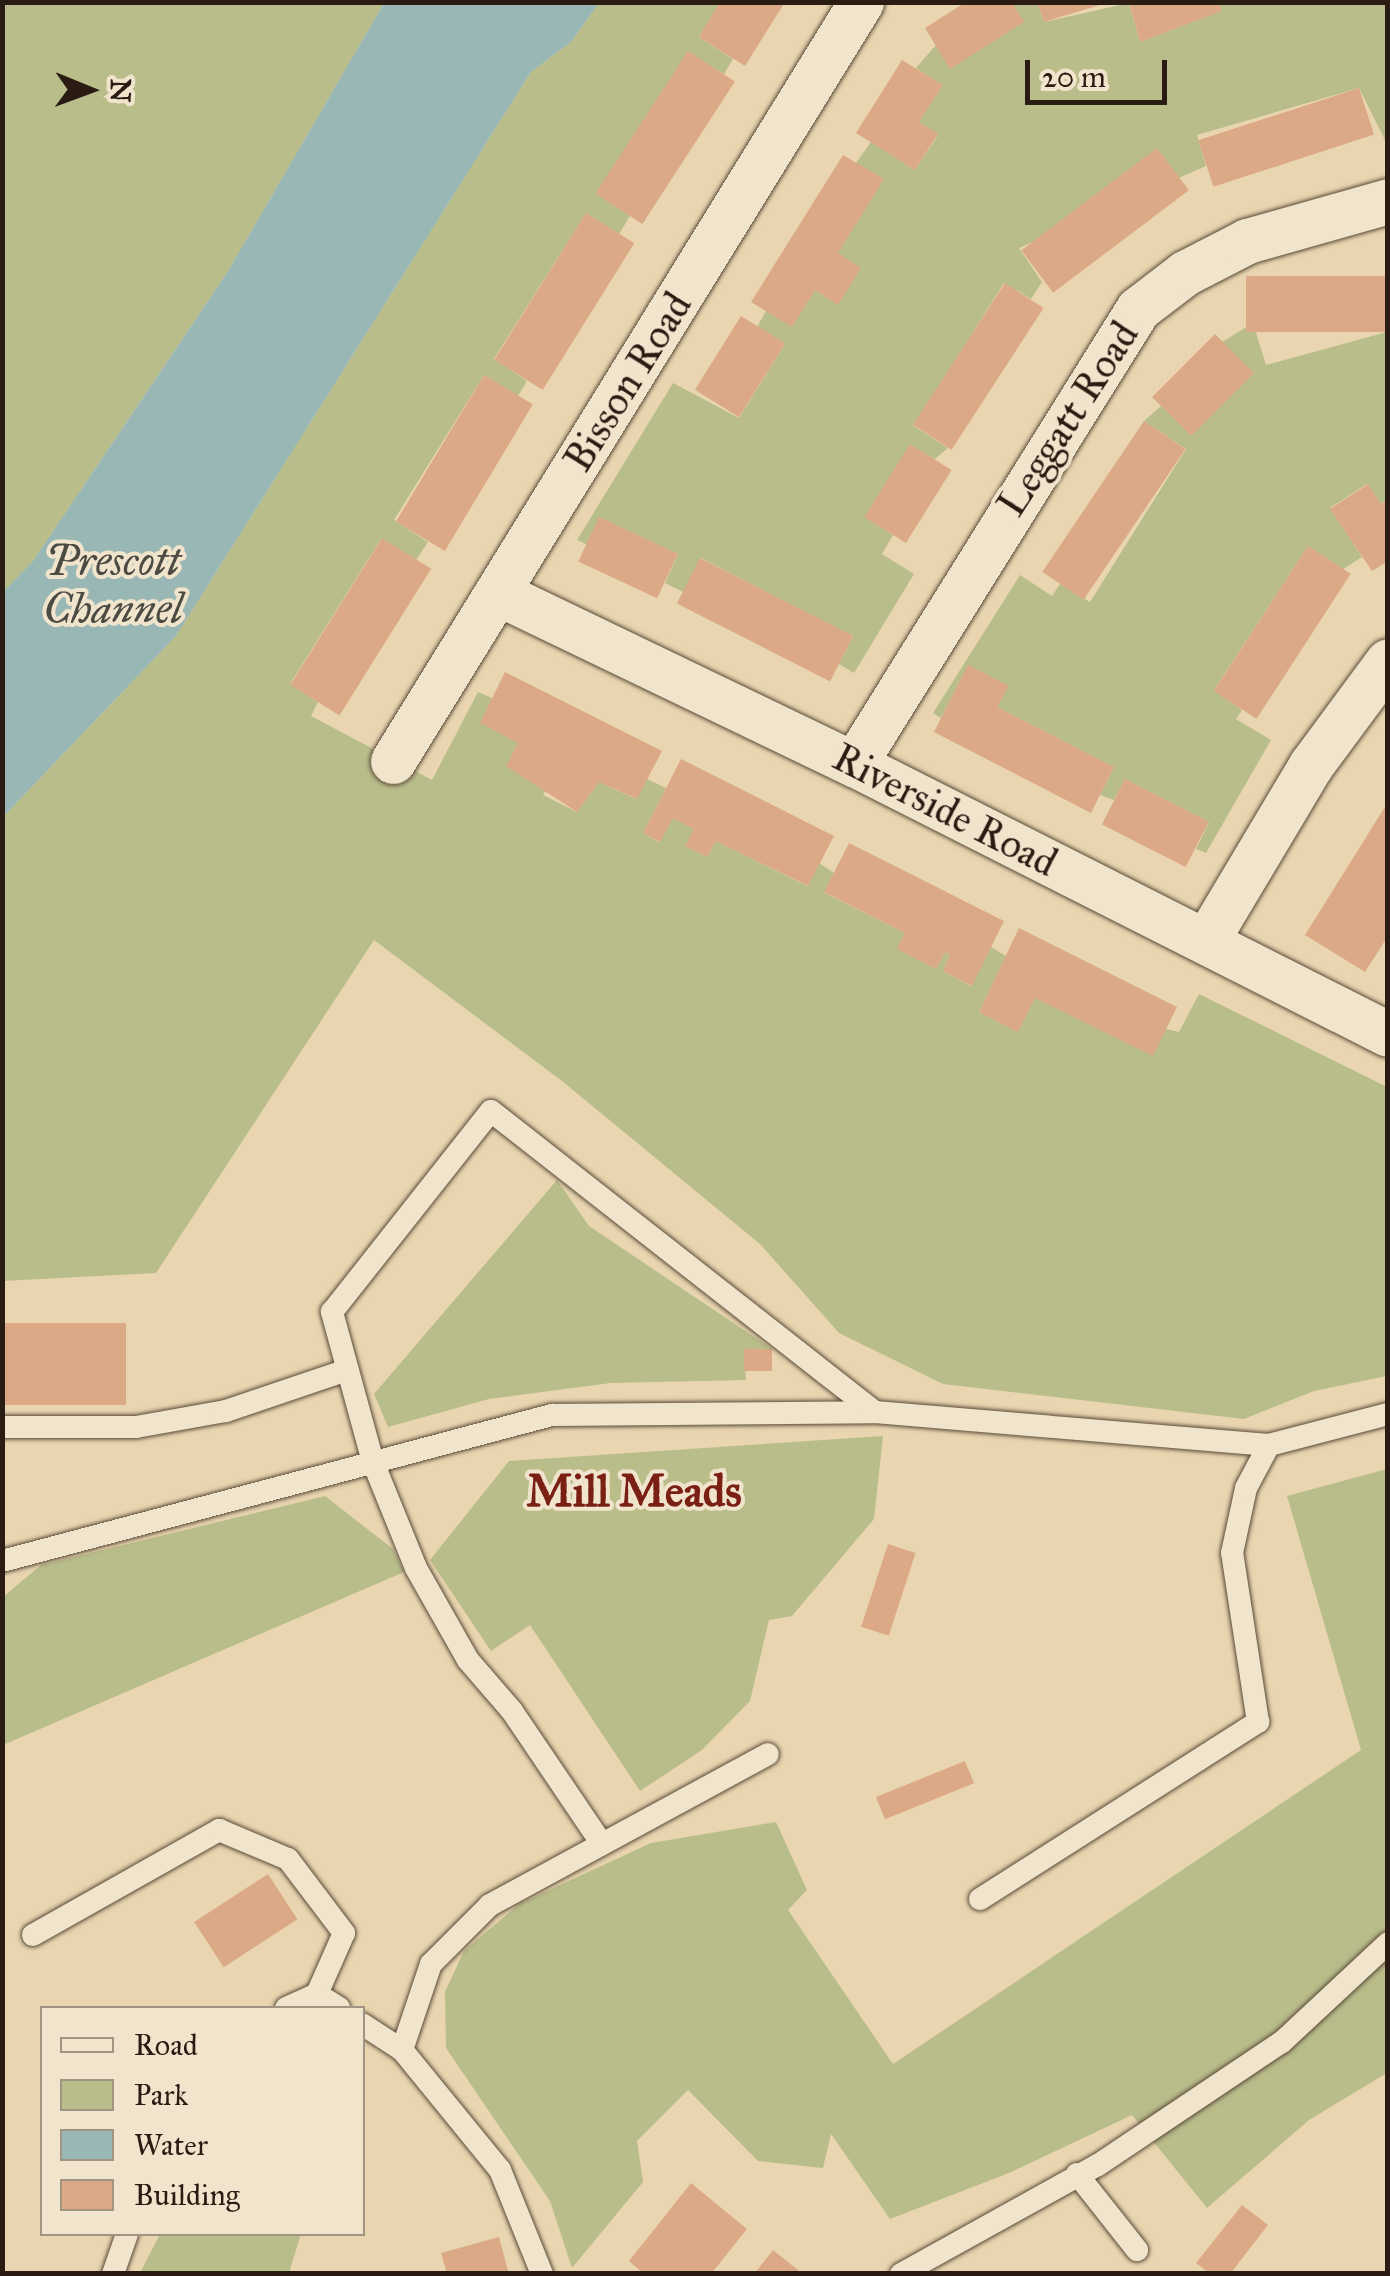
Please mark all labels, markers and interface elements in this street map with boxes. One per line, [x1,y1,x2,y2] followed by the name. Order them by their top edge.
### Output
[40,40,140,140] north arrow
[1030,40,1172,102] scale bar
[1042,59,1106,95] text: 20 m
[103,78,138,103] text: N
[554,283,702,481] street label: Bisson Road
[987,313,1149,525] street label: Leggatt Road
[44,536,182,634] water label: Prescott Channel
[825,733,1065,887] street label: Riverside Road
[526,1464,742,1518] district label: Mill Meads
[40,2006,365,2236] legend
[134,2027,198,2063] text: Road
[134,2077,188,2113] text: Park
[134,2127,208,2163] text: Water
[134,2177,240,2213] text: Building

